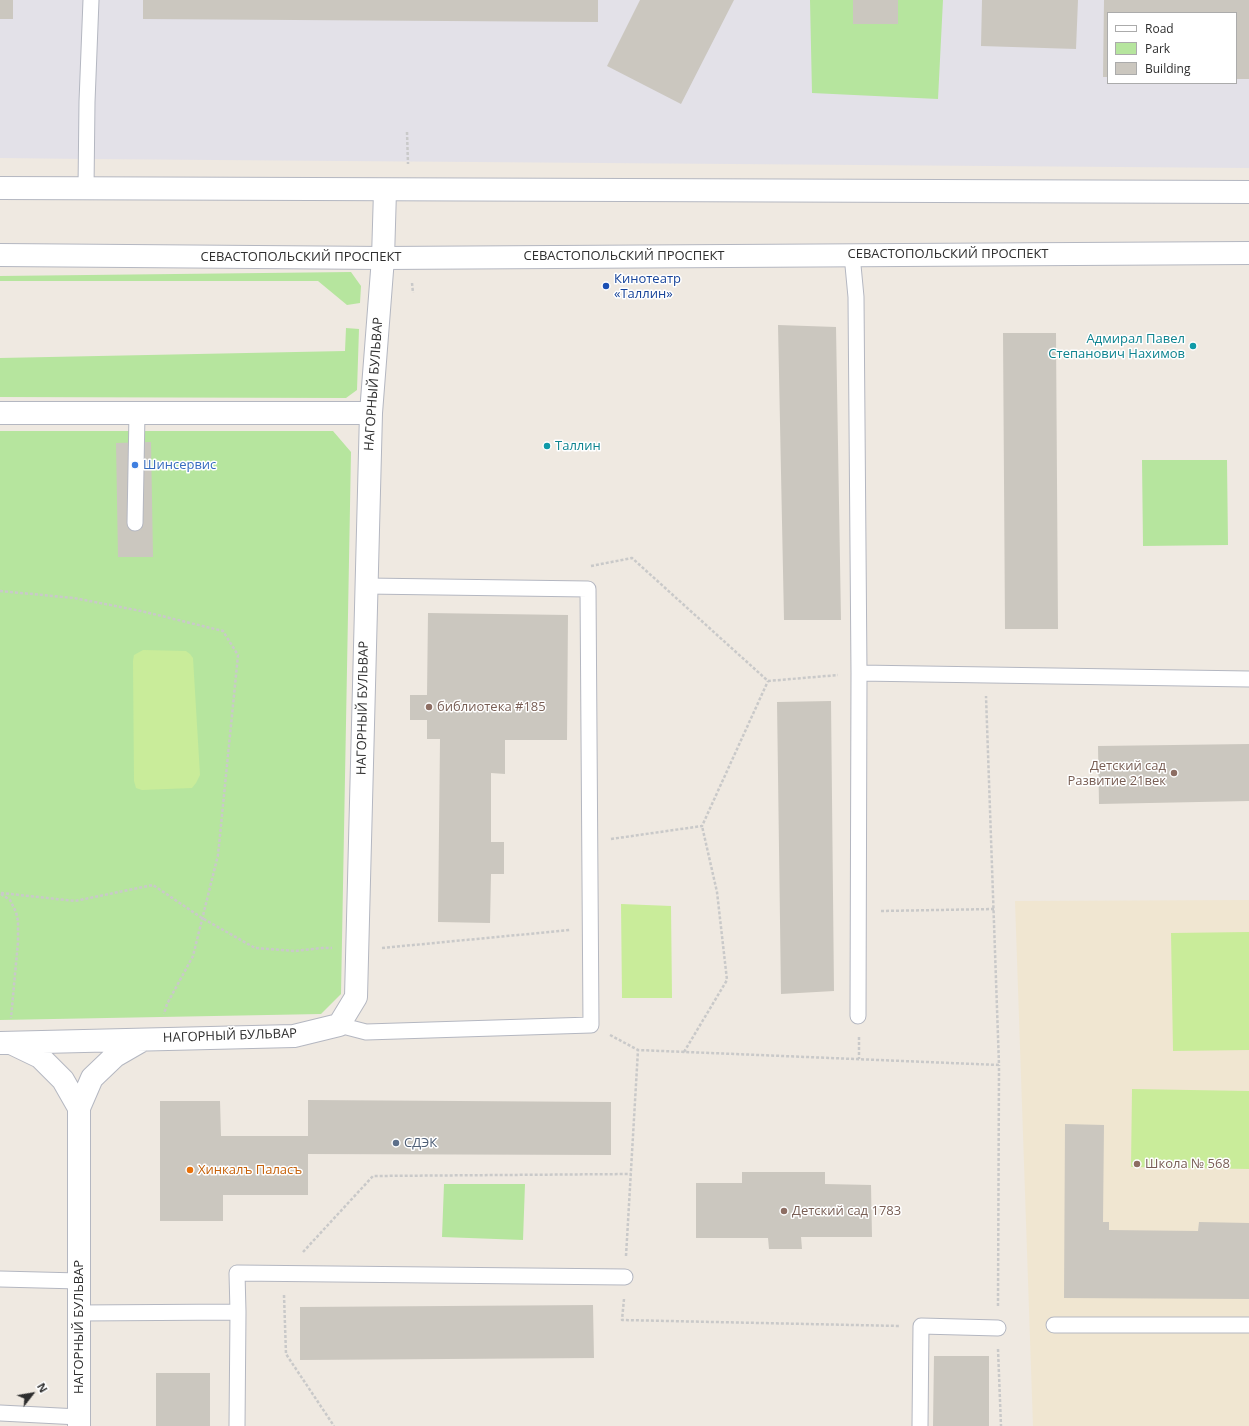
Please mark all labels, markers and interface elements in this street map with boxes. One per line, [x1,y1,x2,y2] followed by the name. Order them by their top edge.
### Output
[1107,12,1237,84] legend
[1145,20,1174,37] text: Road
[1145,40,1170,57] text: Park
[1145,60,1190,77] text: Building
[847,246,1049,262] street label: СЕВАСТОПОЛЬСКИЙ ПРОСПЕКТ
[523,248,725,264] street label: СЕВАСТОПОЛЬСКИЙ ПРОСПЕКТ
[200,249,402,265] street label: СЕВАСТОПОЛЬСКИЙ ПРОСПЕКТ
[614,271,681,302] place label: Кинотеатр «Таллин»
[601,281,611,291] marker: Кинотеатр «Таллин»
[362,317,386,451] street label: НАГОРНЫЙ БУЛЬВАР
[1048,331,1185,362] place label: Адмирал Павел Степанович Нахимов
[1188,341,1198,351] marker: Адмирал Павел Степанович Нахимов
[555,438,601,454] place label: Таллин
[542,441,552,451] marker: Таллин
[143,457,216,473] place label: Шинсервис
[130,460,140,470] marker: Шинсервис
[354,641,372,775] street label: НАГОРНЫЙ БУЛЬВАР
[437,699,546,715] place label: библиотека #185
[424,702,434,712] marker: библиотека #185
[1068,758,1166,789] place label: Детский сад Развитие 21век
[1169,768,1179,778] marker: Детский сад Развитие 21век
[163,1026,297,1046] street label: НАГОРНЫЙ БУЛЬВАР
[404,1135,437,1151] place label: СДЭК
[391,1138,401,1148] marker: СДЭК
[1145,1156,1230,1172] place label: Школа № 568
[1132,1159,1142,1169] marker: Школа № 568
[198,1162,302,1178] place label: Хинкалъ Паласъ
[185,1165,195,1175] marker: Хинкалъ Паласъ
[792,1203,901,1219] place label: Детский сад 1783
[779,1206,789,1216] marker: Детский сад 1783
[71,1260,87,1394] street label: НАГОРНЫЙ БУЛЬВАР
[12,1374,52,1414] north arrow
[34,1380,51,1395] text: N

